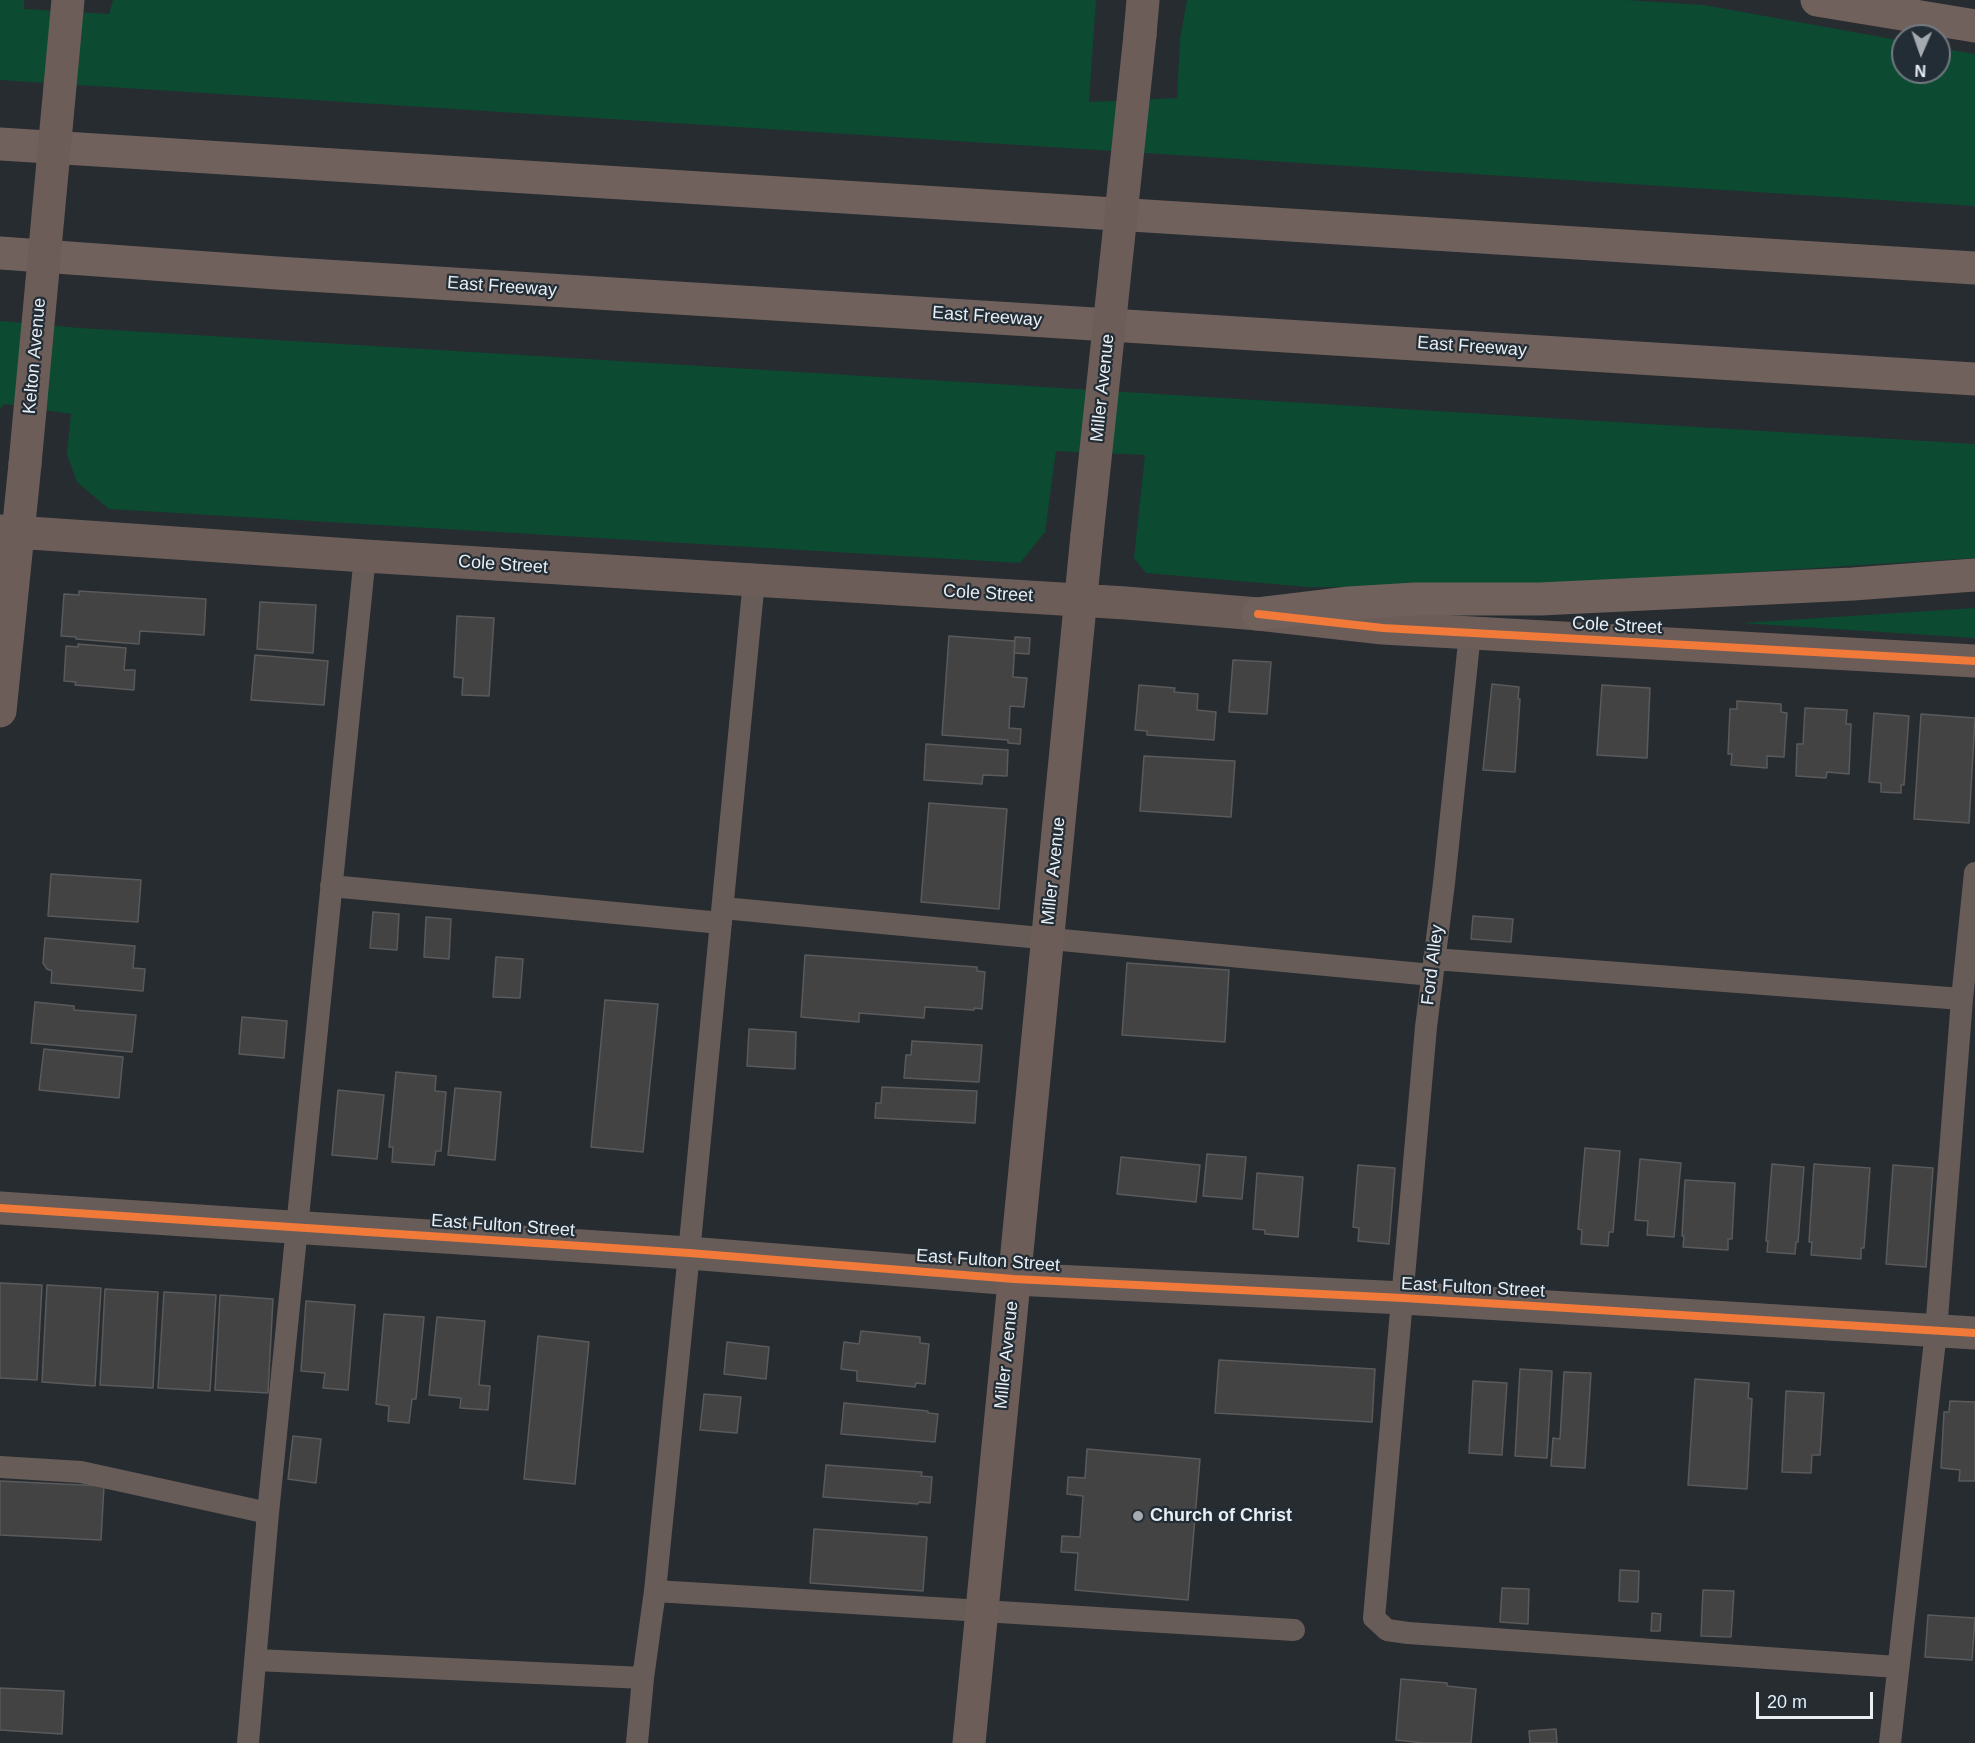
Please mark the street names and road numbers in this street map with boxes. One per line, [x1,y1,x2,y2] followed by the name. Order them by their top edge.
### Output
[446,272,558,302] street label: East Freeway
[19,297,51,415] street label: Kelton Avenue
[931,302,1043,332] street label: East Freeway
[1416,332,1528,362] street label: East Freeway
[1087,333,1119,443] street label: Miller Avenue
[457,551,549,579] street label: Cole Street
[942,581,1034,607] street label: Cole Street
[1571,613,1663,639] street label: Cole Street
[1038,816,1070,926] street label: Miller Avenue
[1417,923,1449,1007] street label: Ford Alley
[430,1210,576,1242] street label: East Fulton Street
[915,1245,1061,1277] street label: East Fulton Street
[1400,1273,1546,1303] street label: East Fulton Street
[991,1300,1023,1410] street label: Miller Avenue

